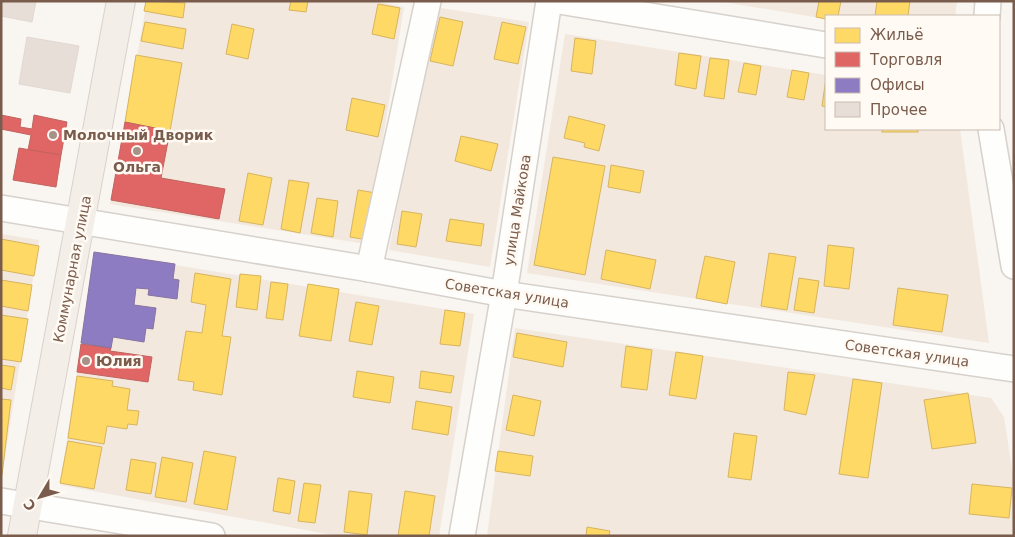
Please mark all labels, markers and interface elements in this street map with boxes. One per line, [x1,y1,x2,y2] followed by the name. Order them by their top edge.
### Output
[825,15,1000,130] legend
[870,26,924,44] text: Жильё
[869,51,942,69] text: Торговля
[870,76,924,94] text: Офисы
[870,101,927,119] text: Прочее
[63,127,214,143] place label: Молочный Дворик
[47,129,59,141] marker: Молочный Дворик
[131,145,143,157] marker: Ольга
[500,153,534,267] street label: улица Майкова
[113,159,161,175] place label: Ольга
[50,194,94,344] street label: Коммунарная улица
[444,275,570,311] street label: Советская улица
[844,336,970,370] street label: Советская улица
[96,353,142,369] place label: Юлия
[80,355,92,367] marker: Юлия
[15,472,65,522] north arrow
[20,496,39,514] text: С

